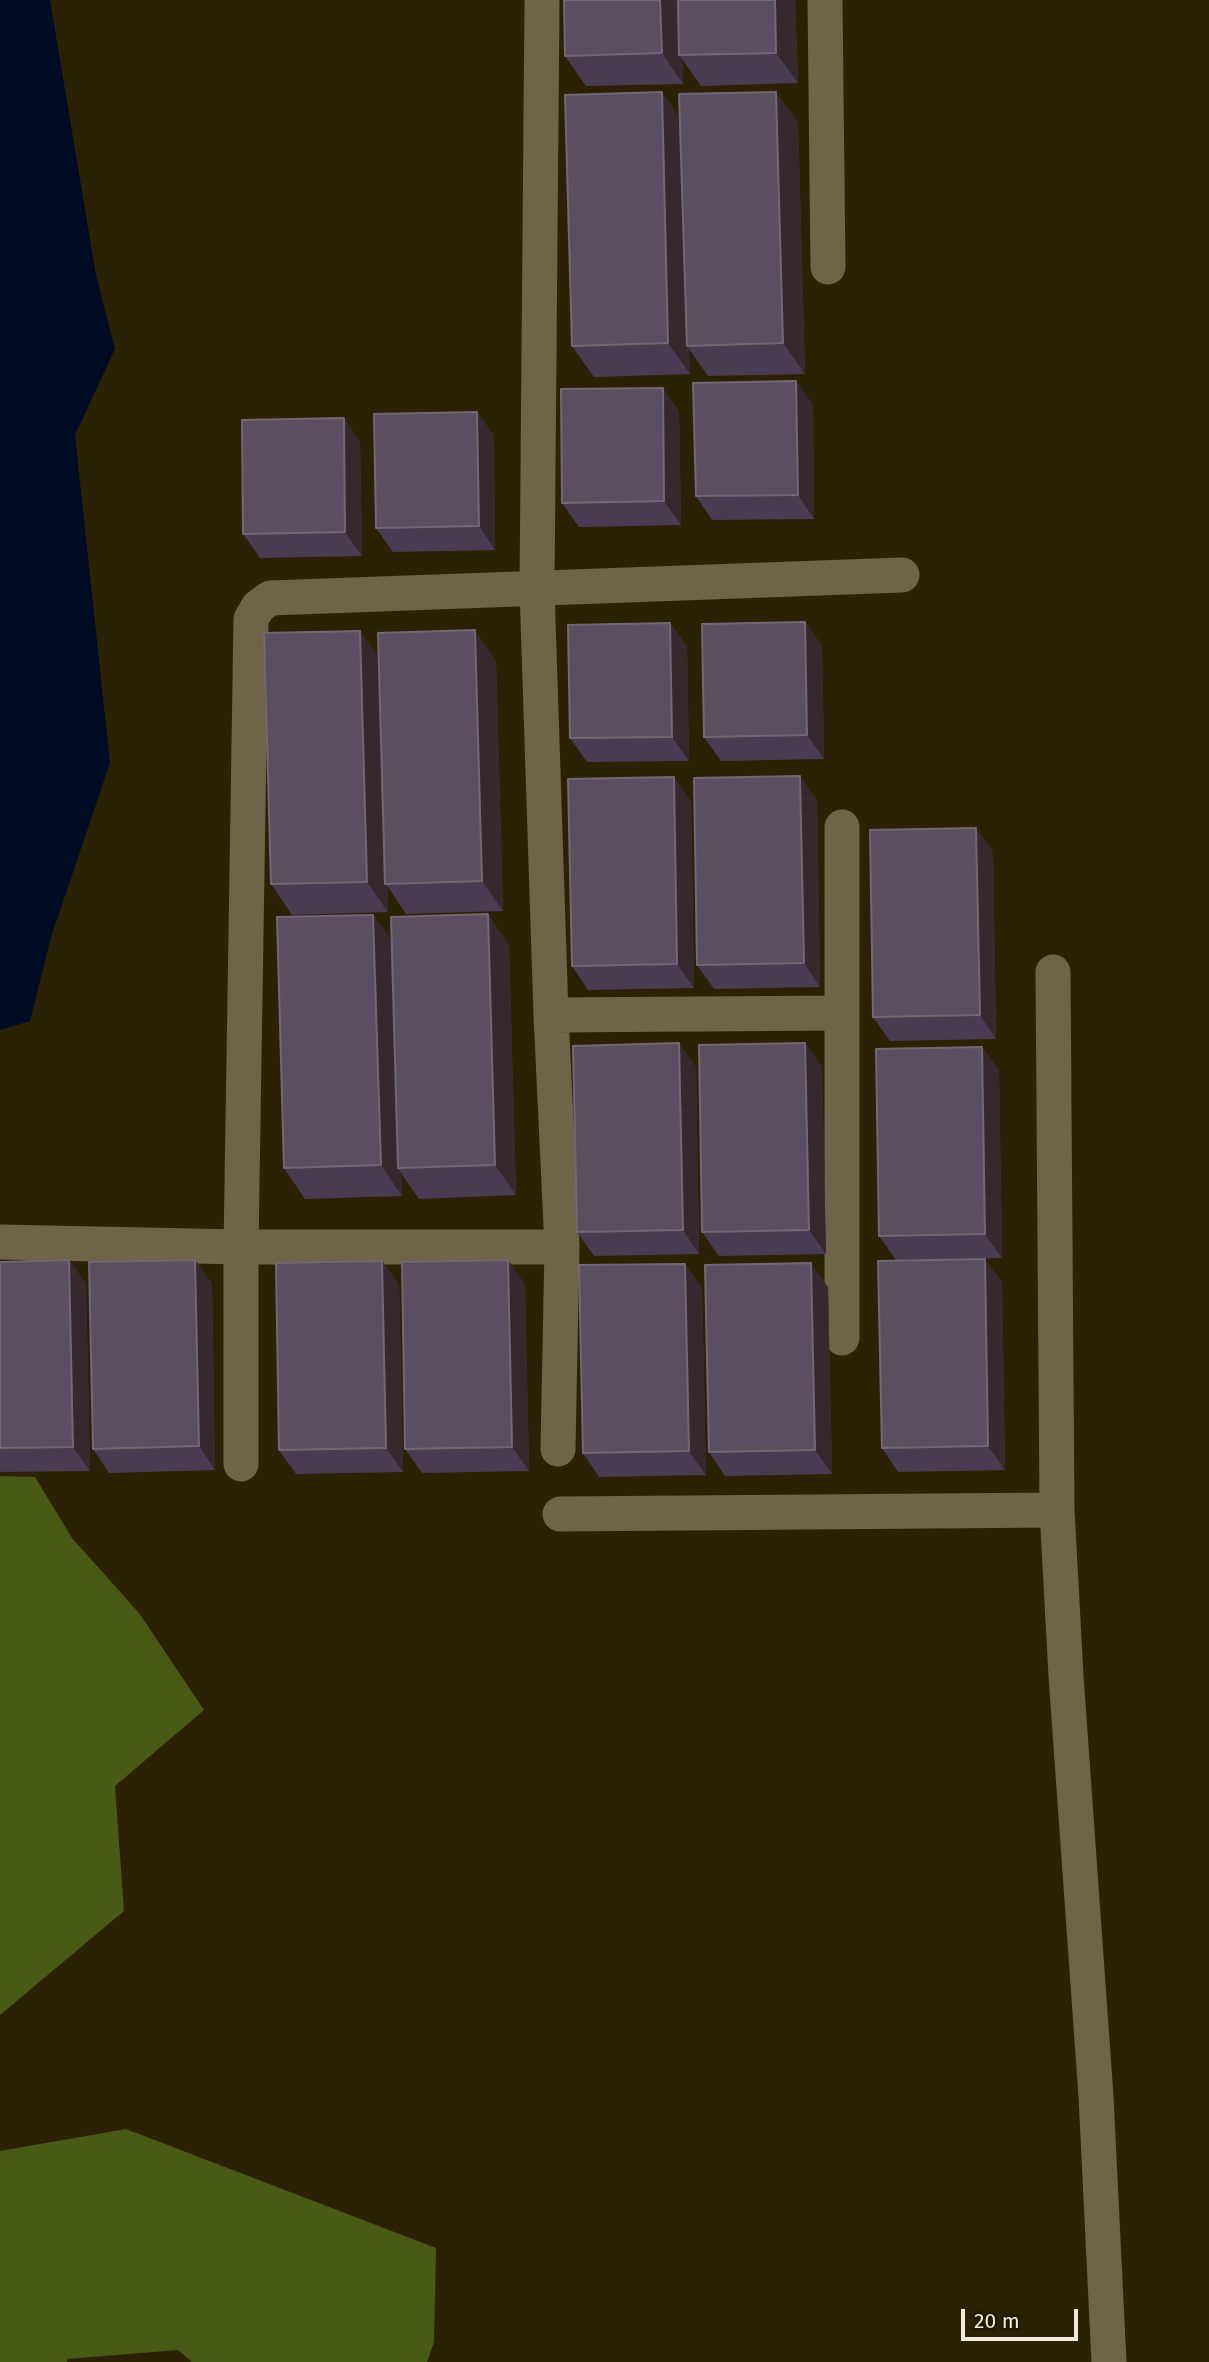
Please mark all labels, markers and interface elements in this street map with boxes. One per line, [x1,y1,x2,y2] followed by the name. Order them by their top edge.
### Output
[964,2296,1081,2340] scale bar
[974,2308,1020,2334] text: 20 m

